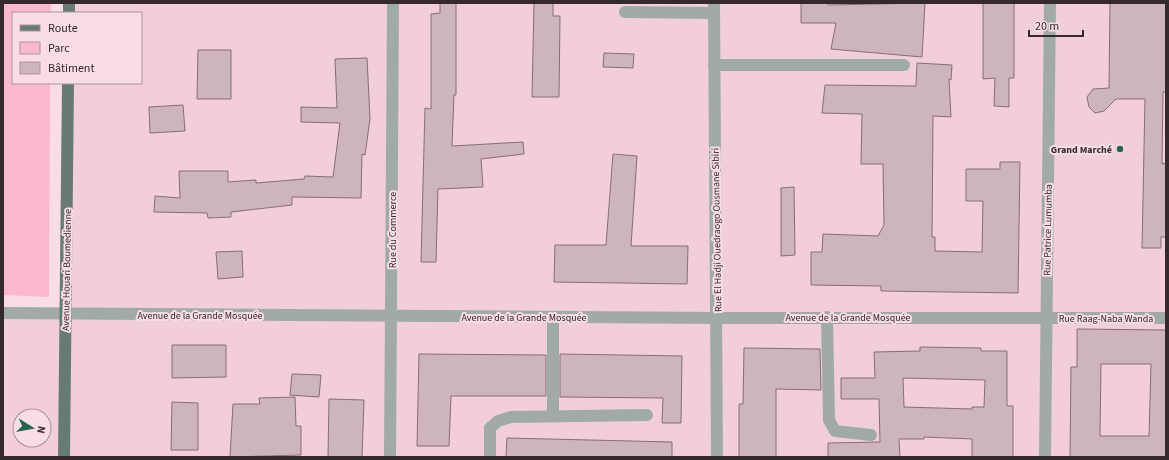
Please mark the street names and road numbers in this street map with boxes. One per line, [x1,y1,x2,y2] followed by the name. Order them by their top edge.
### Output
[709,148,725,312] street label: Rue El Hadji Ouedraogo Ousmane Sibiri
[1040,184,1056,276] street label: Rue Patrice Lumumba
[386,192,400,268] street label: Rue du Commerce
[59,209,75,331] street label: Avenue Houari Boumedienne
[137,309,263,323] street label: Avenue de la Grande Mosquée
[461,311,587,325] street label: Avenue de la Grande Mosquée
[785,311,911,325] street label: Avenue de la Grande Mosquée
[1059,312,1153,326] street label: Rue Raag-Naba Wanda

